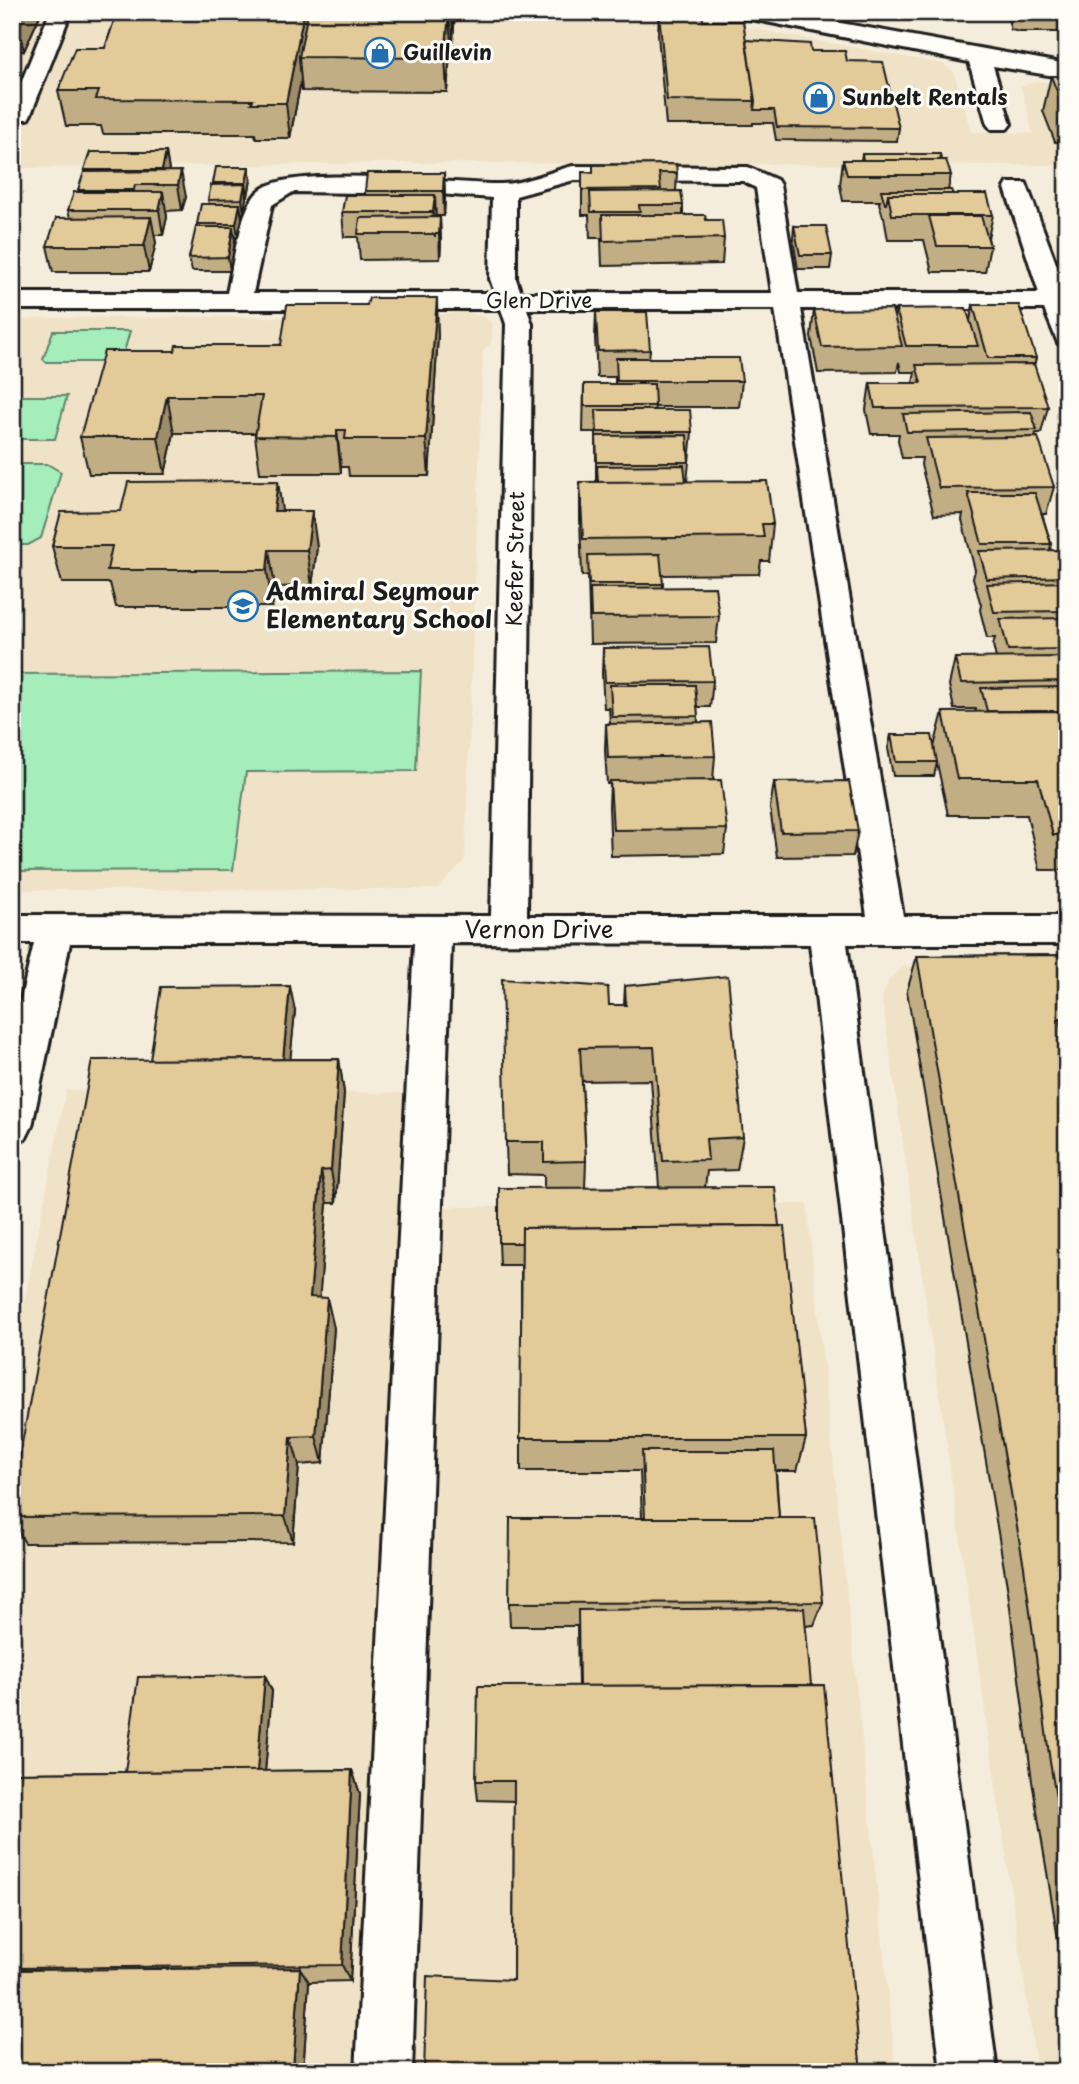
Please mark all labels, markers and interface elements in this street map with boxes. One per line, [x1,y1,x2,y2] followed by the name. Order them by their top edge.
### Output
[403,35,492,67] place label: Guillevin
[363,36,397,70] shop icon: Guillevin
[842,80,1008,112] place label: Sunbelt Rentals
[802,81,836,115] shop icon: Sunbelt Rentals
[486,283,592,315] street label: Glen Drive
[497,491,531,627] street label: Keefer Street
[265,572,492,636] place label: Admiral Seymour Elementary School
[226,589,260,623] school or university icon: Admiral Seymour Elementary School
[464,910,614,946] street label: Vernon Drive

